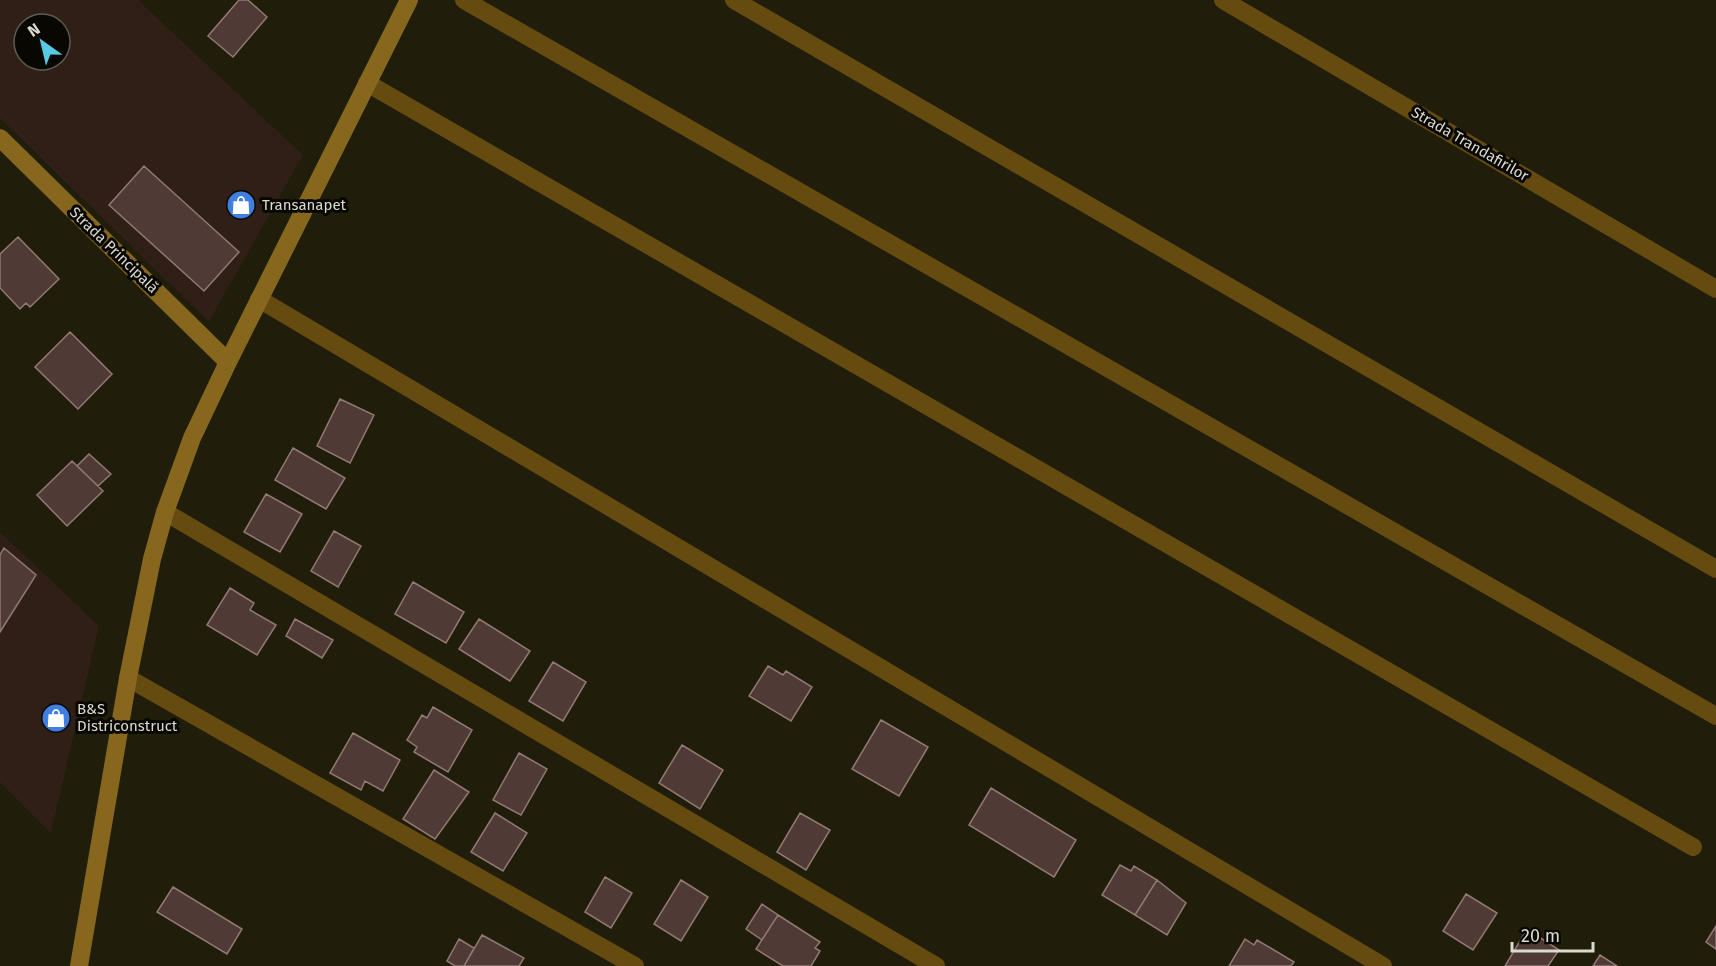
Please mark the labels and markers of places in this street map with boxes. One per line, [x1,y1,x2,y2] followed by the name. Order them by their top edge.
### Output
[225,189,257,221] shop icon: Transanapet
[262,196,347,214] place label: Transanapet
[77,700,178,735] place label: B&S Districonstruct
[40,702,72,734] shop icon: B&S Districonstruct

